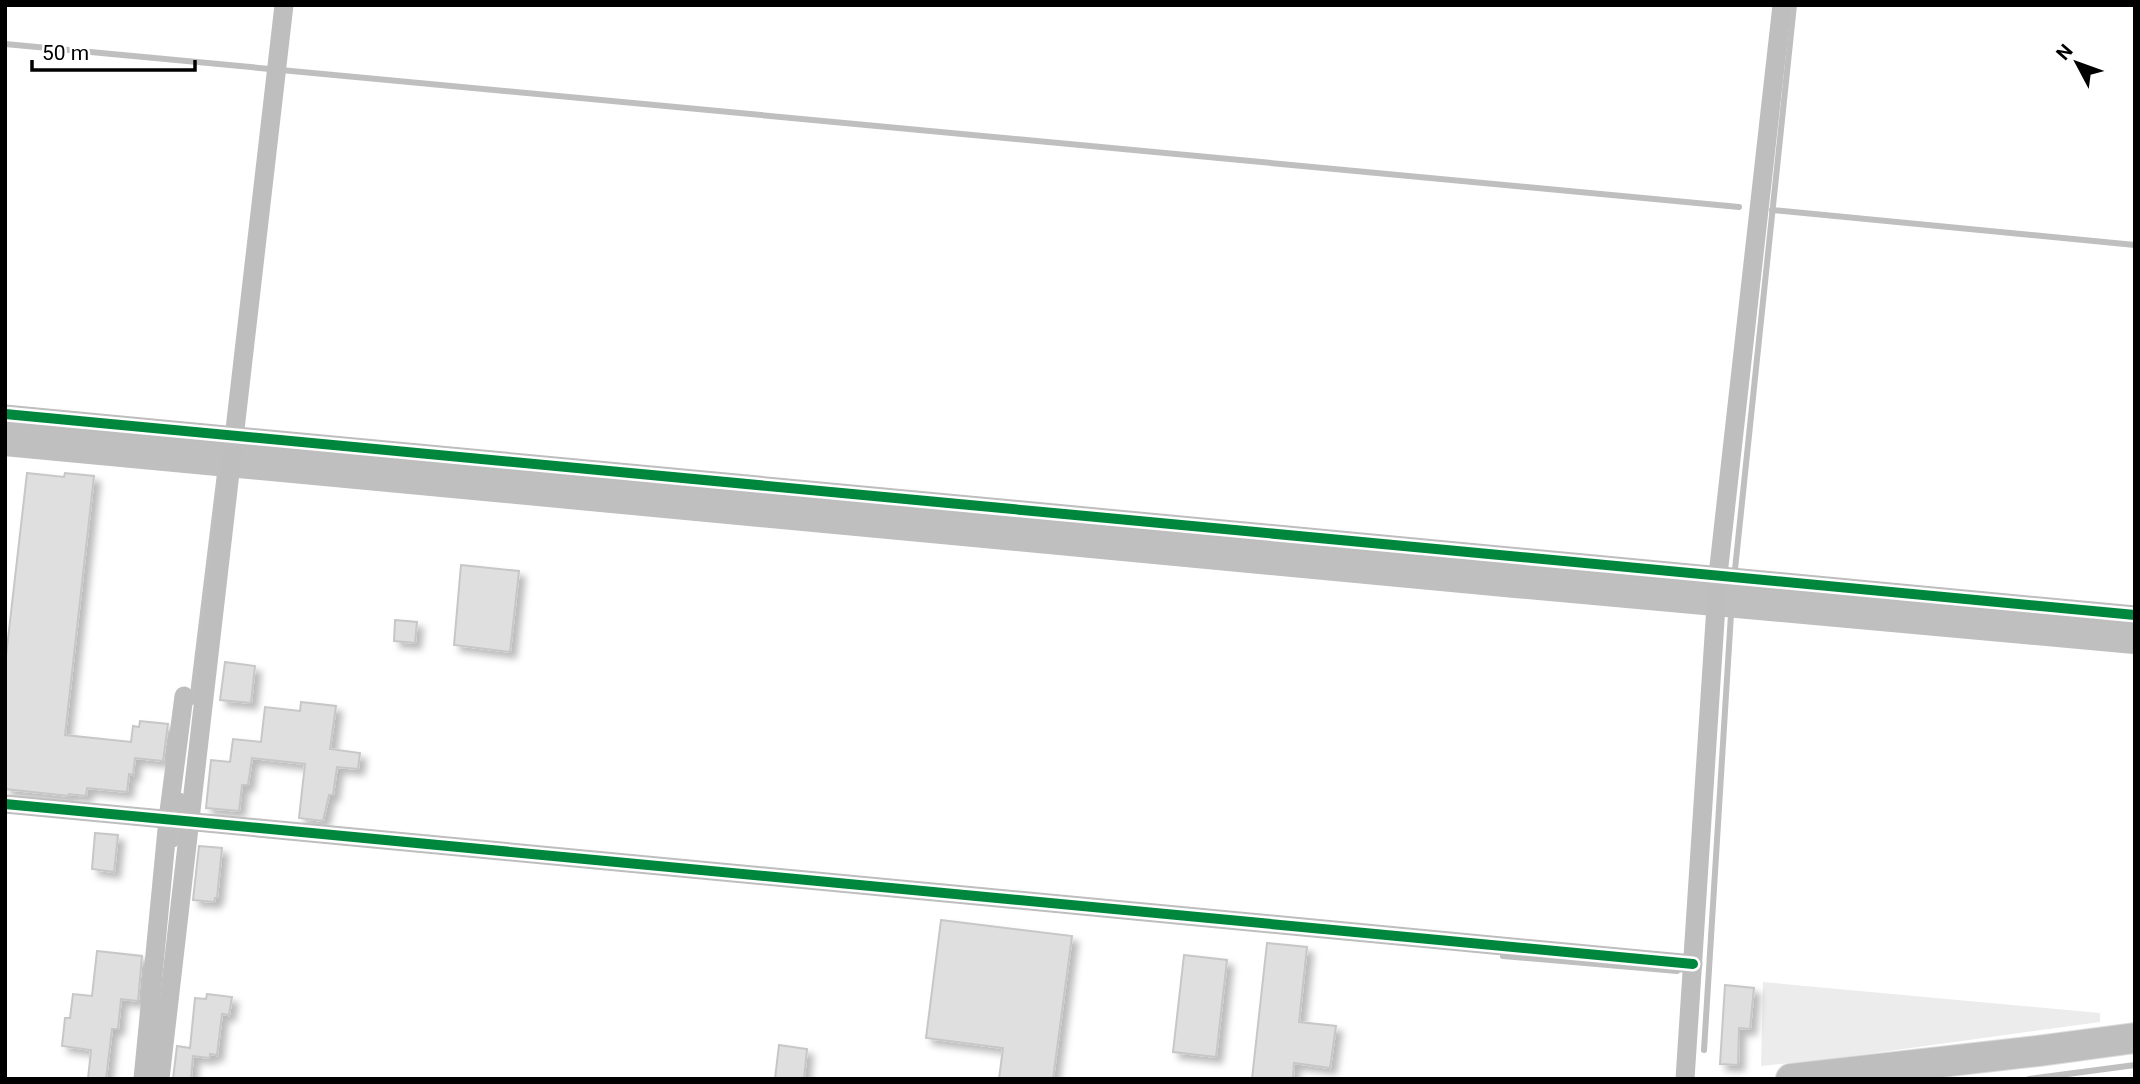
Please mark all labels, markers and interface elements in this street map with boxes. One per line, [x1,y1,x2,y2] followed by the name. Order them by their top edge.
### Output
[32,28,194,72] scale bar
[2042,28,2112,98] north arrow
[2051,40,2078,65] text: N
[42,41,89,65] text: 50 m

